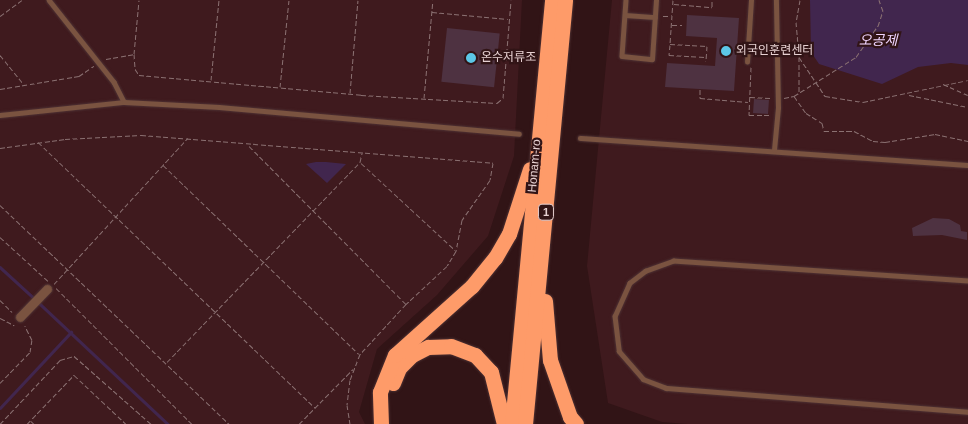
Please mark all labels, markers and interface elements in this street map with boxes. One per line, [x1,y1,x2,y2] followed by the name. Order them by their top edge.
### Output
[859,32,897,48] water label: 오공제
[736,44,813,58] place label: 외국인훈련센터
[720,45,732,57] marker: 외국인훈련센터
[481,51,536,65] place label: 온수저류조
[465,52,477,64] marker: 온수저류조
[526,139,544,193] street label: Honam-ro
[537,203,555,220] road number: 1

